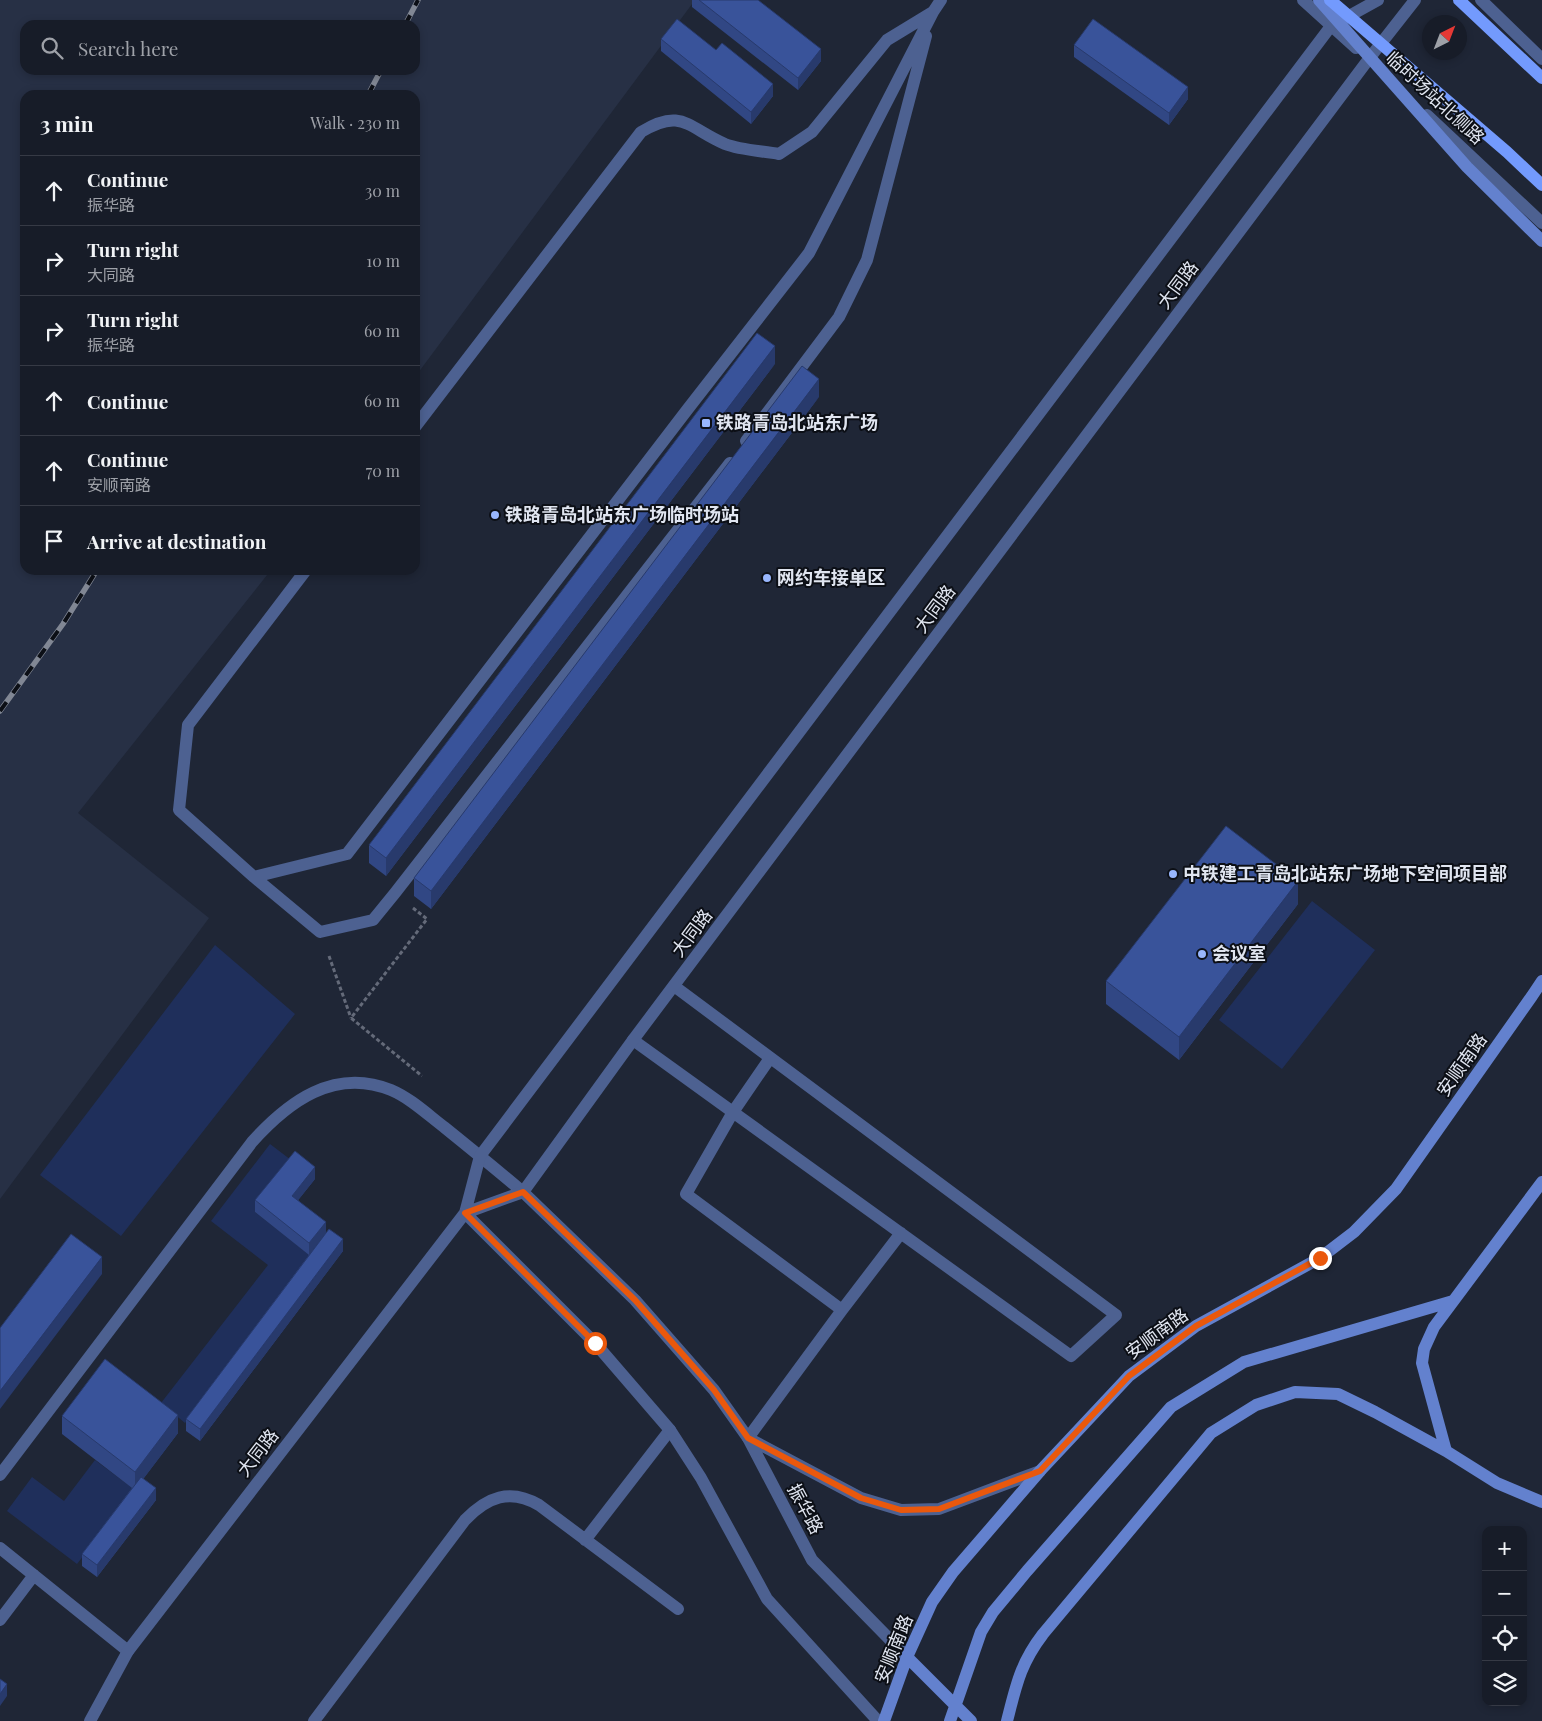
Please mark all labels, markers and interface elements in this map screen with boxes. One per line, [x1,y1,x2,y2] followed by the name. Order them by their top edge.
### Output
[1422,15,1467,60] north arrow
[20,20,420,75] search box
[38,34,66,62] icon: search
[78,35,178,61] text: Search here
[1381,46,1490,149] street label: 临时场站北侧路
[40,109,94,137] text: 3 min
[310,112,400,133] text: Walk · 230 m
[87,166,168,192] text: Continue
[40,177,68,205] icon: ahead
[365,180,400,201] text: 30 m
[87,194,135,215] text: 振华路
[87,236,179,262] text: Turn right
[40,247,68,275] icon: right
[366,250,400,271] text: 10 m
[1151,256,1203,313] street label: 大同路
[87,264,135,285] text: 大同路
[87,306,179,332] text: Turn right
[40,317,68,345] icon: right
[364,320,400,341] text: 60 m
[87,334,135,355] text: 振华路
[40,387,68,415] icon: ahead
[87,388,168,414] text: Continue
[364,390,400,411] text: 60 m
[716,410,878,434] place label: 铁路青岛北站东广场
[700,417,712,429] marker: 铁路青岛北站东广场
[87,446,168,472] text: Continue
[40,457,68,485] icon: ahead
[366,460,400,481] text: 70 m
[87,474,151,495] text: 安顺南路
[505,502,739,526] place label: 铁路青岛北站东广场临时场站
[489,509,501,521] marker: 铁路青岛北站东广场临时场站
[40,527,68,555] icon: arrive
[87,528,267,554] text: Arrive at destination
[777,565,885,589] place label: 网约车接单区
[761,572,773,584] marker: 网约车接单区
[908,580,960,637] street label: 大同路
[1183,861,1507,885] place label: 中铁建工青岛北站东广场地下空间项目部
[1167,868,1179,880] marker: 中铁建工青岛北站东广场地下空间项目部
[665,904,717,961] street label: 大同路
[1212,941,1266,965] place label: 会议室
[1196,948,1208,960] marker: 会议室
[1431,1028,1492,1101] street label: 安顺南路
[1309,1247,1332,1270] route end
[1120,1302,1193,1364] street label: 安顺南路
[584,1332,607,1355] route start
[231,1424,283,1481] street label: 大同路
[783,1479,829,1538] street label: 振华路
[1482,1526,1527,1706] map controls
[1482,1526,1527,1571] button: +
[1482,1571,1527,1616] button: −
[868,1611,918,1686] street label: 安顺南路
[1482,1616,1527,1661] button: locate
[1482,1661,1527,1706] button: layers

